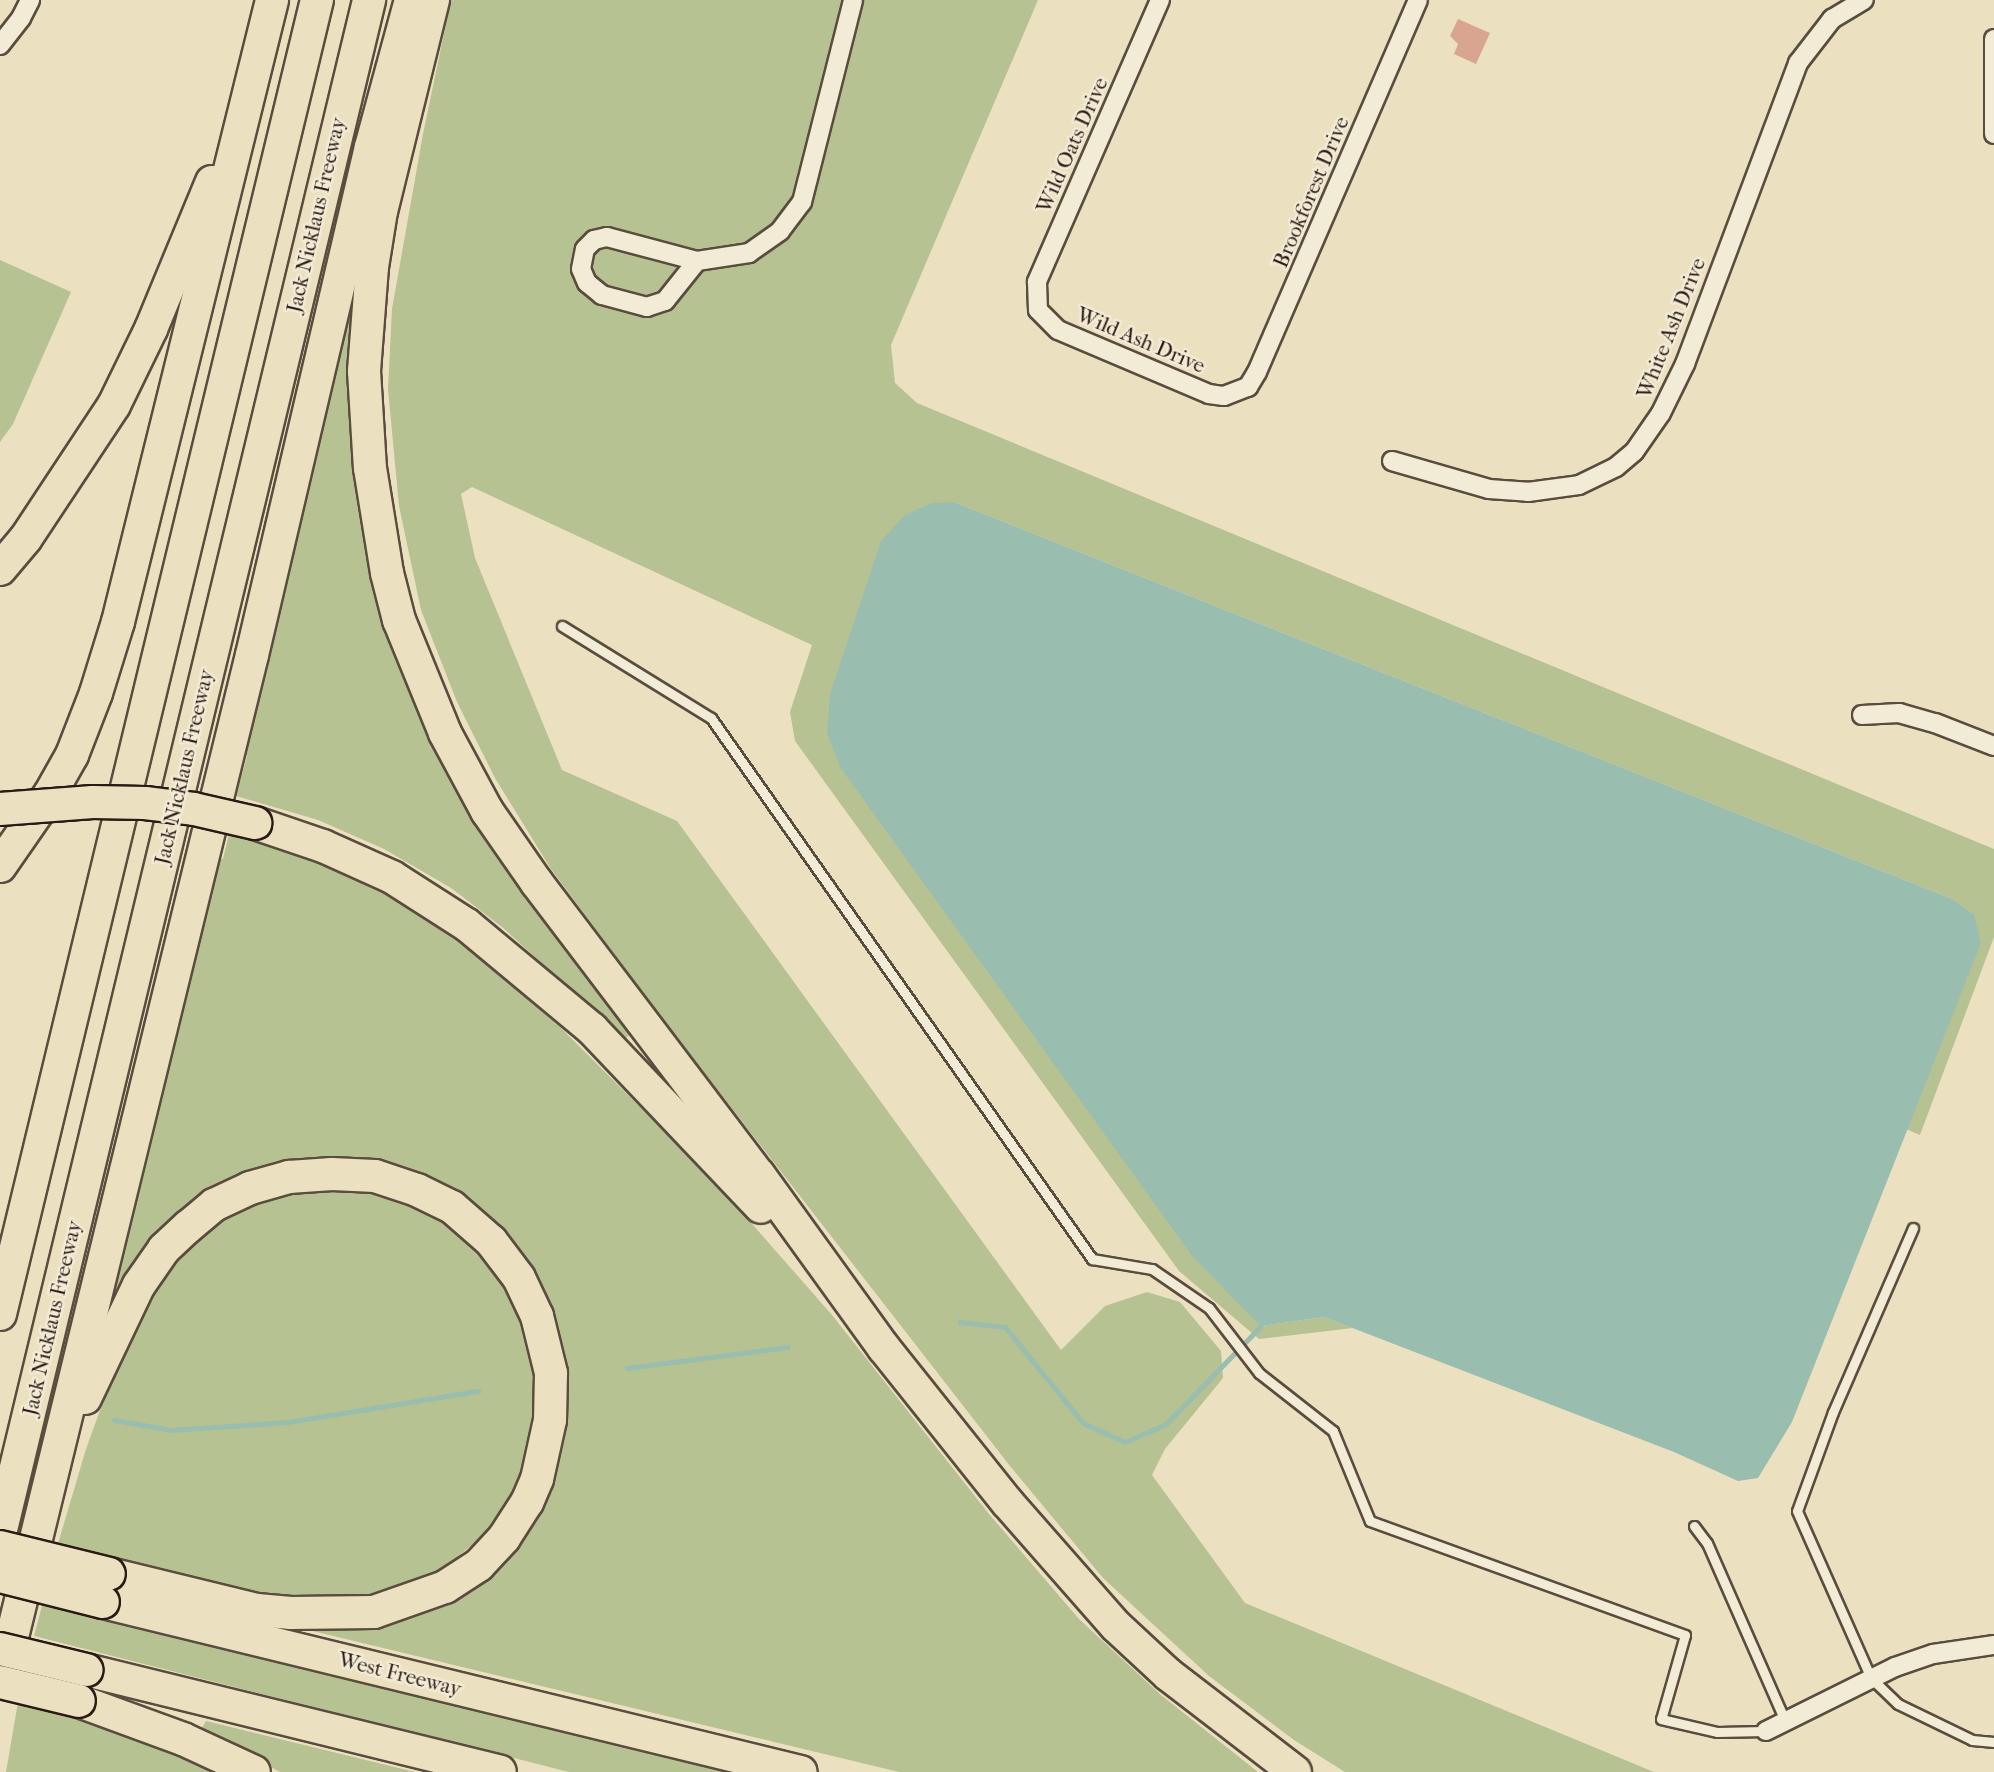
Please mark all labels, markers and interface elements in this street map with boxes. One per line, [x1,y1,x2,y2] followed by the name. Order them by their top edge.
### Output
[1031,73,1113,217] street label: Wild Oats Drive
[1268,113,1354,271] street label: Brookforest Drive
[281,115,351,315] street label: Jack Nicklaus Freeway
[1631,254,1711,402] street label: White Ash Drive
[1073,302,1209,378] street label: Wild Ash Drive
[149,667,219,867] street label: Jack Nicklaus Freeway
[17,1218,87,1418] street label: Jack Nicklaus Freeway
[336,1647,464,1701] street label: West Freeway

